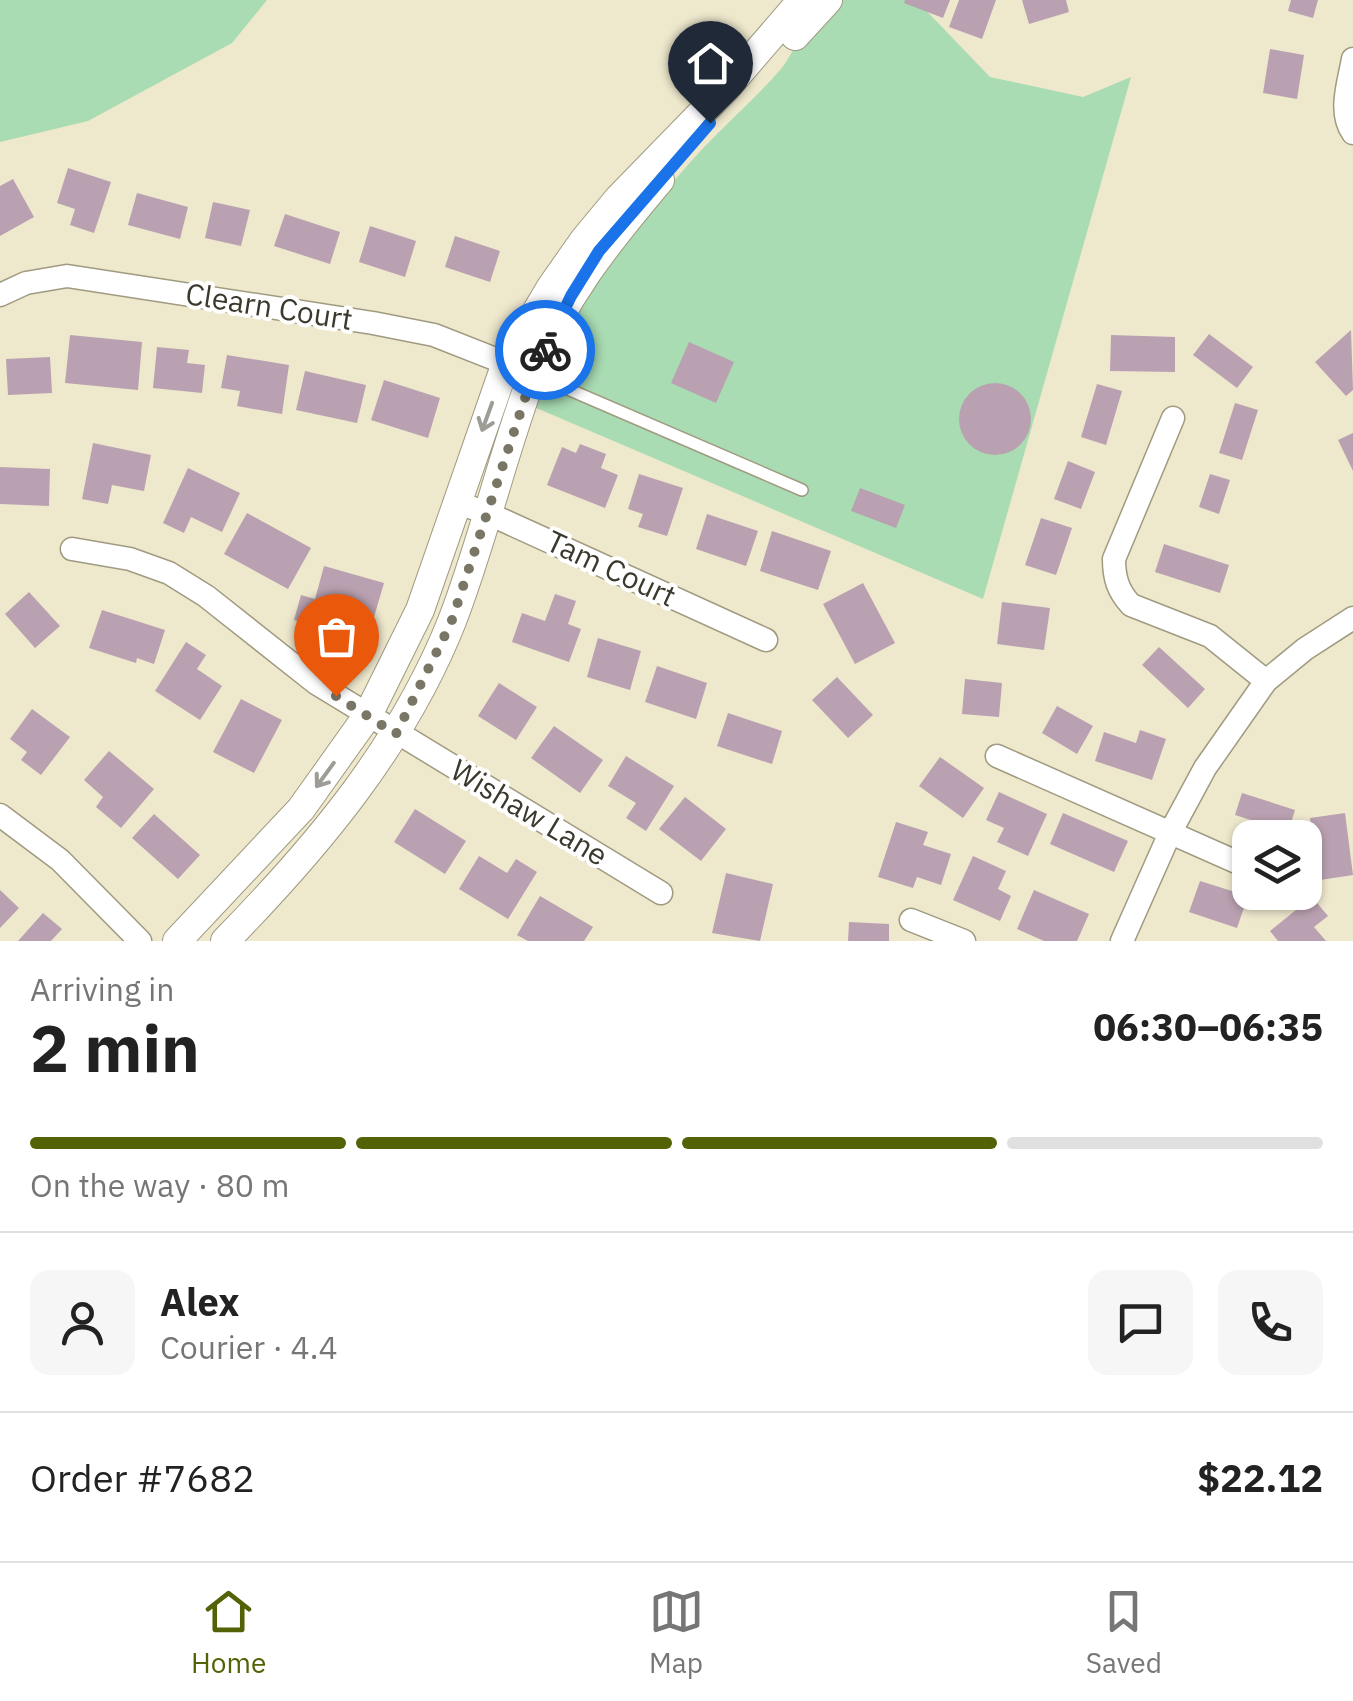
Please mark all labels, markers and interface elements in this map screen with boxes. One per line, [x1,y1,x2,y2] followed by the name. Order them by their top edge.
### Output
[668,21,753,124] pin
[683,36,738,91] icon: home
[183,273,356,338] street label: Clearn Court
[495,300,595,400] courier
[518,323,573,378] icon: bike
[477,401,495,432] one-way arrow
[541,521,683,615] street label: Tam Court
[294,594,379,697] pin
[309,609,364,664] icon: bag
[444,750,615,874] street label: Wishaw Lane
[315,761,336,788] one-way arrow
[1232,820,1322,910] map controls
[1232,820,1322,910] button: layers
[30,968,175,1010] text: Arriving in
[1093,1002,1323,1051] text: 06:30–06:35
[30,1005,200,1090] text: 2 min
[30,1164,290,1206] text: On the way · 80 m
[30,1270,135,1375] button: person
[1088,1270,1193,1375] button: chat
[1218,1270,1323,1375] button: phone
[160,1277,240,1326] text: Alex
[160,1326,338,1368] text: Courier · 4.4
[30,1453,255,1502] text: Order #7682
[1197,1453,1323,1502] text: $22.12
[191,1584,266,1681] tab: Home
[649,1584,704,1681] tab: Map
[1086,1584,1162,1681] tab: Saved

